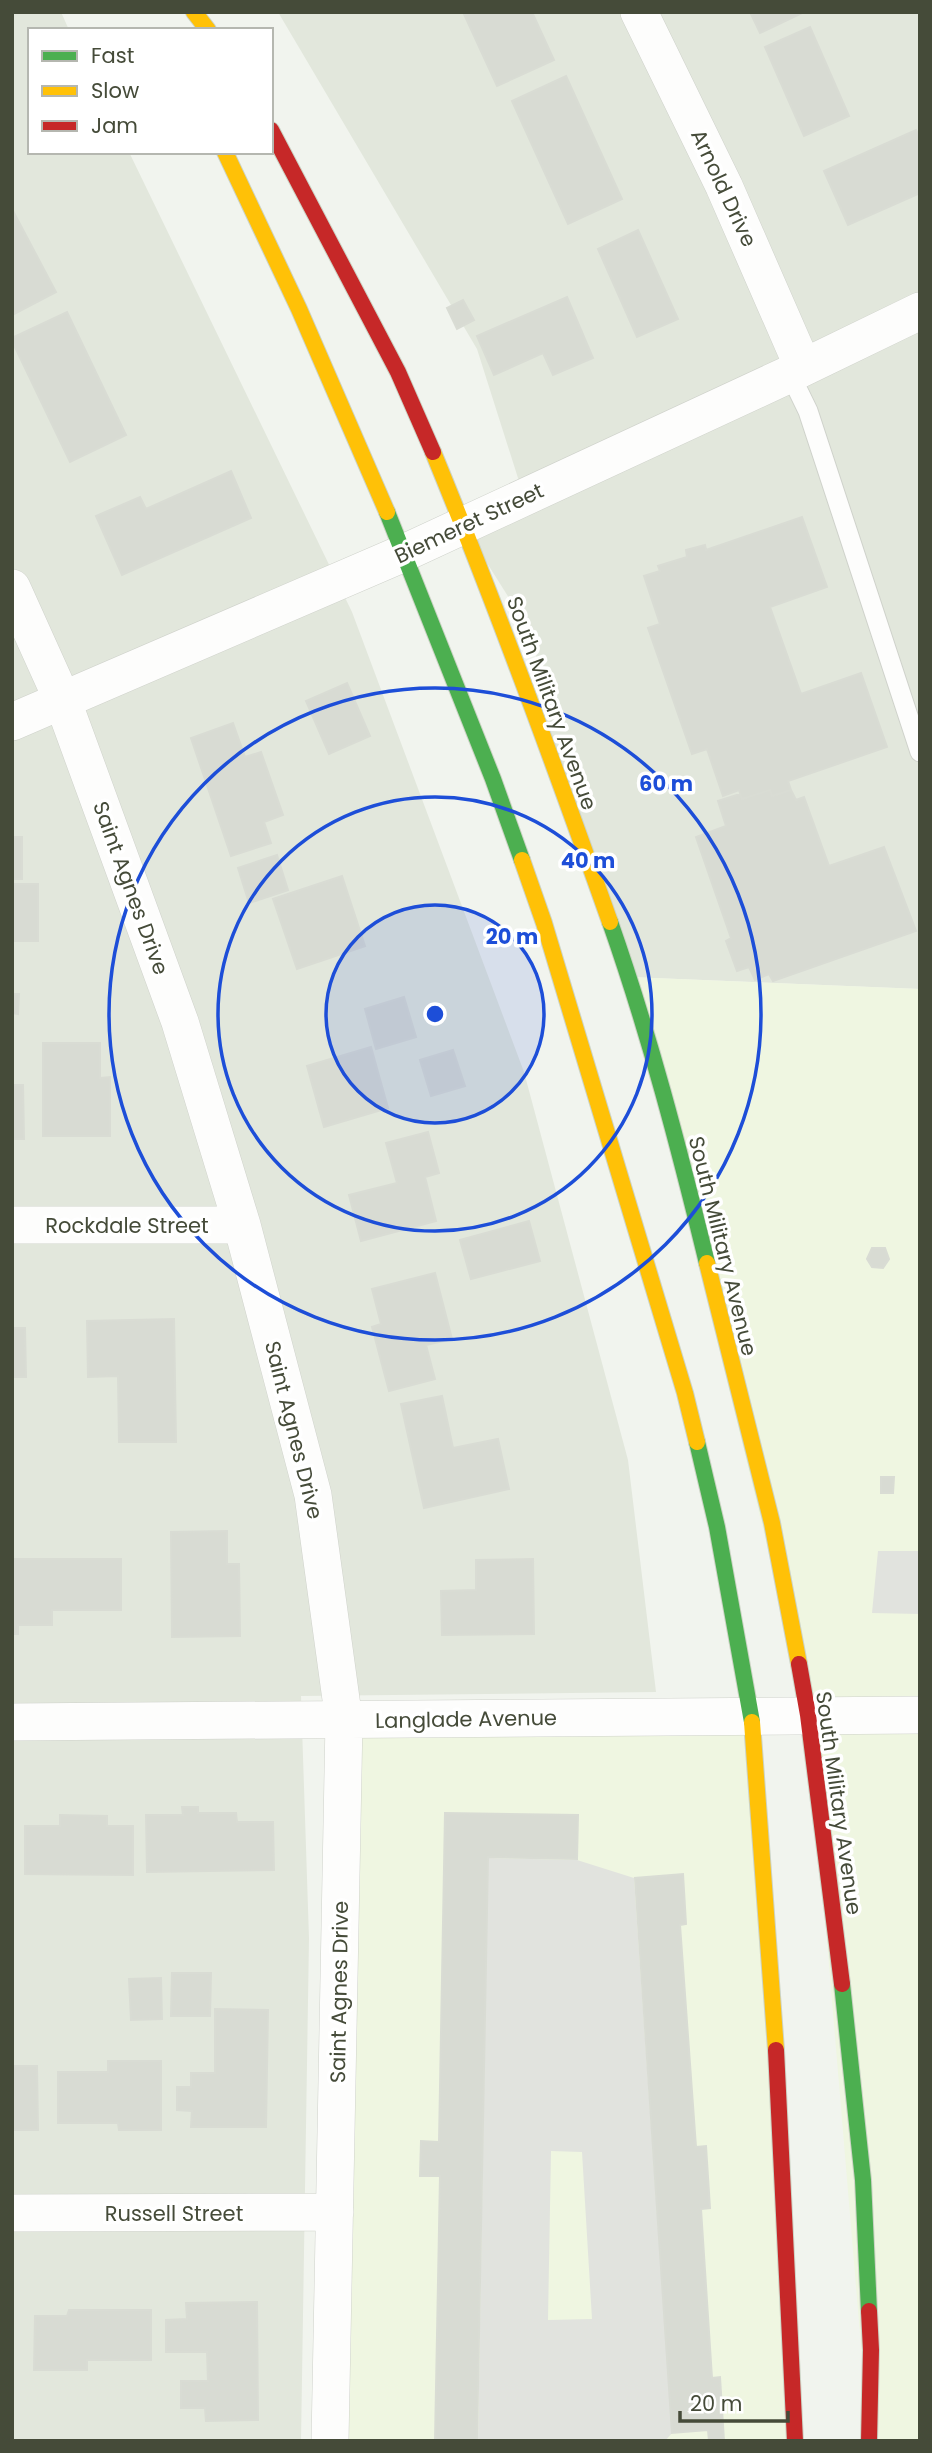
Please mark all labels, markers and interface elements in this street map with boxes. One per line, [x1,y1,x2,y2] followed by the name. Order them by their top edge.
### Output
[28,28,273,154] legend
[91,41,134,70] text: Fast
[91,76,139,105] text: Slow
[91,111,138,140] text: Jam
[684,125,764,251] street label: Arnold Drive
[390,476,548,570] street label: Biemeret Street
[500,592,604,814] street label: South Military Avenue
[639,769,693,798] text: 60 m
[86,797,176,979] street label: Saint Agnes Drive
[561,846,615,875] text: 40 m
[486,922,538,951] text: 20 m
[423,1002,447,1026] centre of rings
[682,1133,764,1359] street label: South Military Avenue
[45,1211,209,1240] street label: Rockdale Street
[258,1338,330,1522] street label: Saint Agnes Drive
[809,1689,869,1917] street label: South Military Avenue
[375,1703,557,1735] street label: Langlade Avenue
[323,1901,355,2083] street label: Saint Agnes Drive
[105,2199,243,2228] street label: Russell Street
[680,2380,788,2424] scale bar
[690,2389,743,2418] text: 20 m

